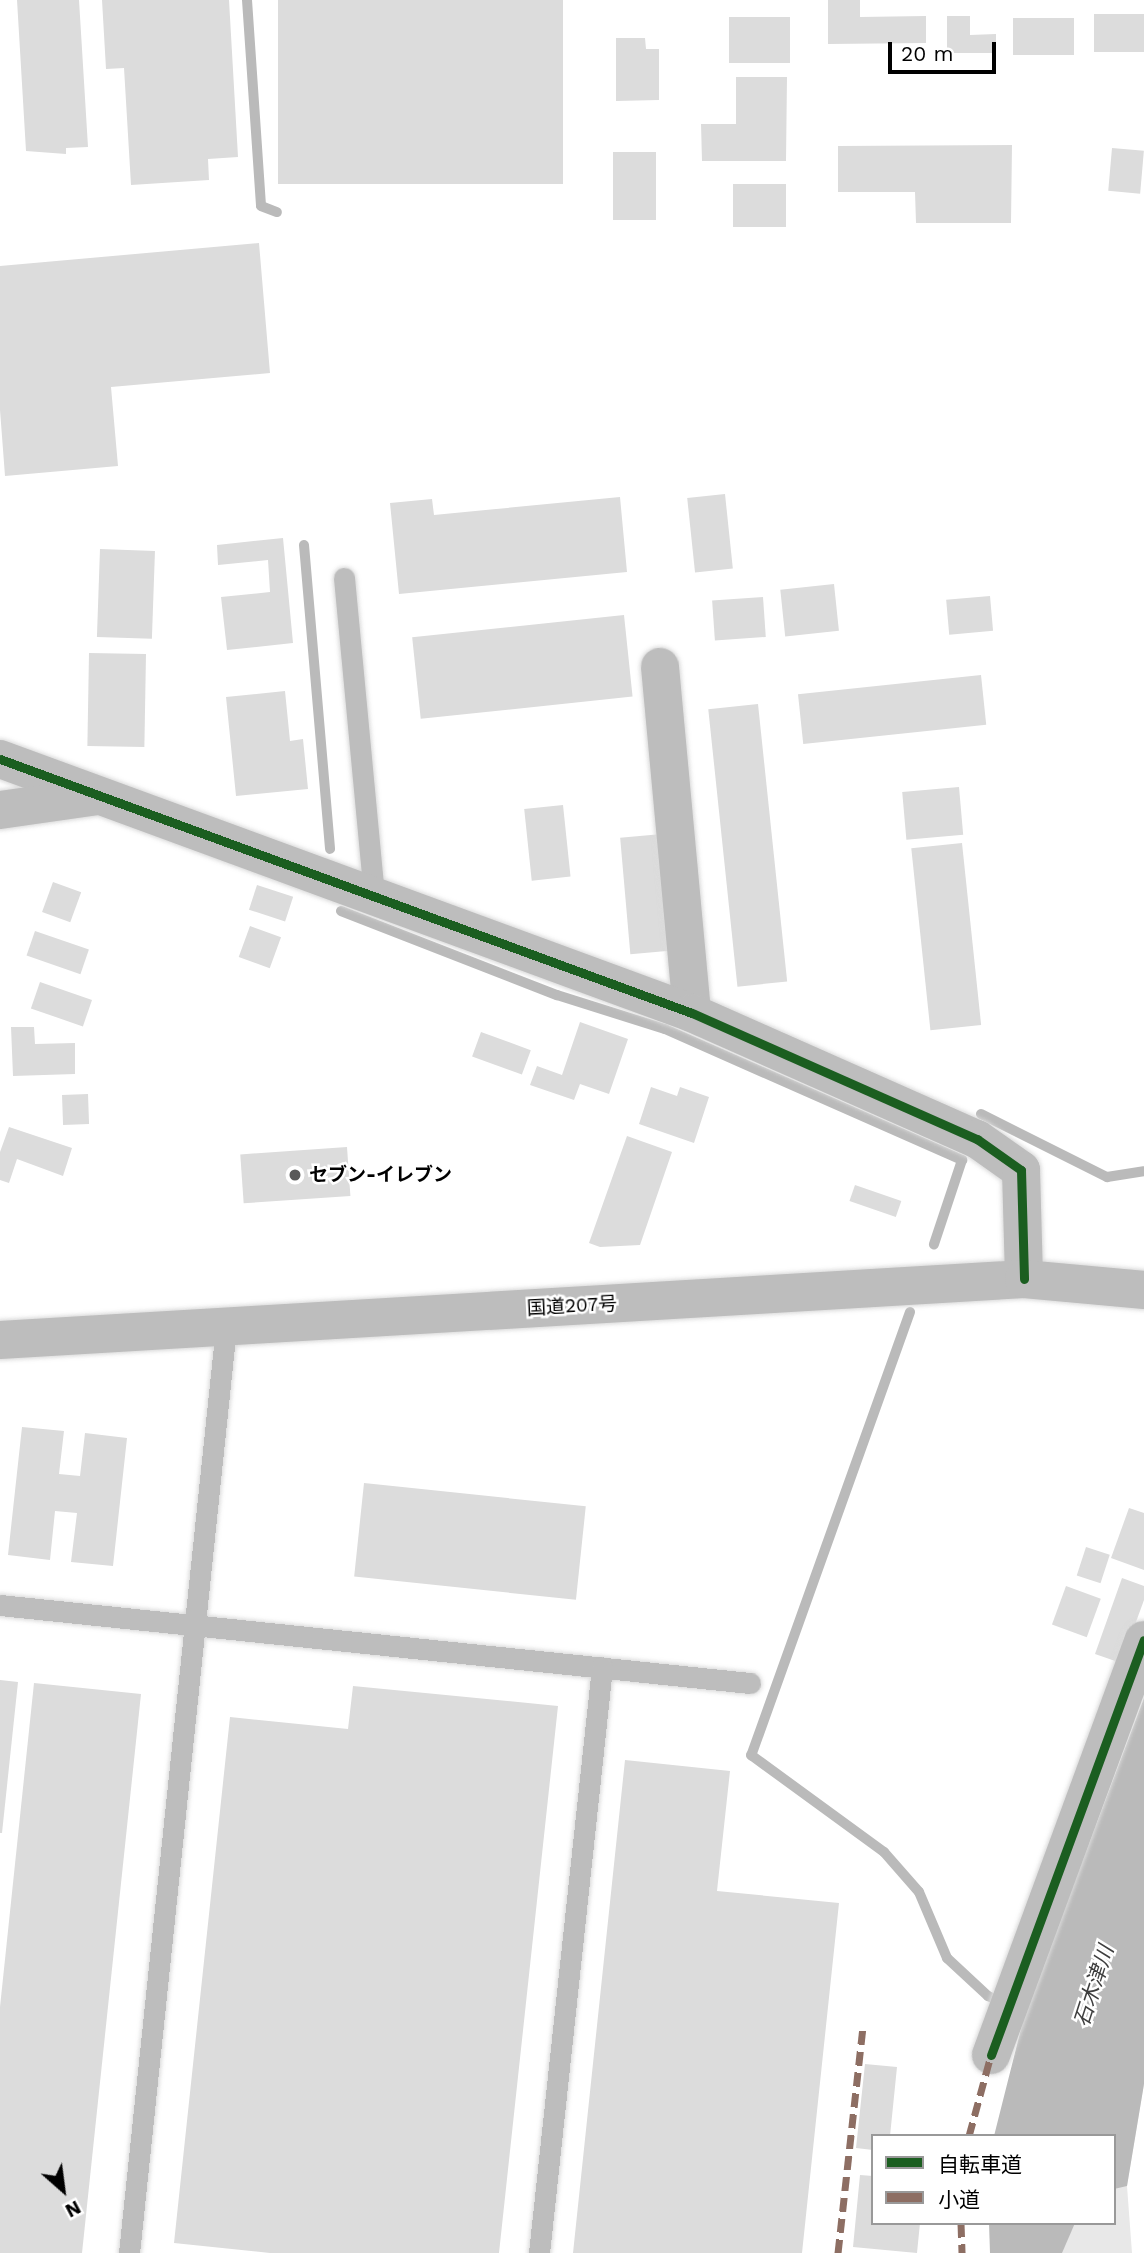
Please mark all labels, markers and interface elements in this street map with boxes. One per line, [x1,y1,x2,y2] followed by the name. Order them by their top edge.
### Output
[892,28,1000,72] scale bar
[901,41,953,66] text: 20 m
[309,1164,452,1186] place label: セブン-イレブン
[287,1167,303,1183] marker: セブン-イレブン
[526,1292,618,1320] street label: 国道207号
[1069,1942,1119,2030] water label: 石木津川
[871,2134,1116,2225] legend
[938,2152,1022,2177] text: 自転車道
[28,2155,98,2225] north arrow
[938,2187,980,2212] text: 小道
[61,2196,85,2222] text: N

